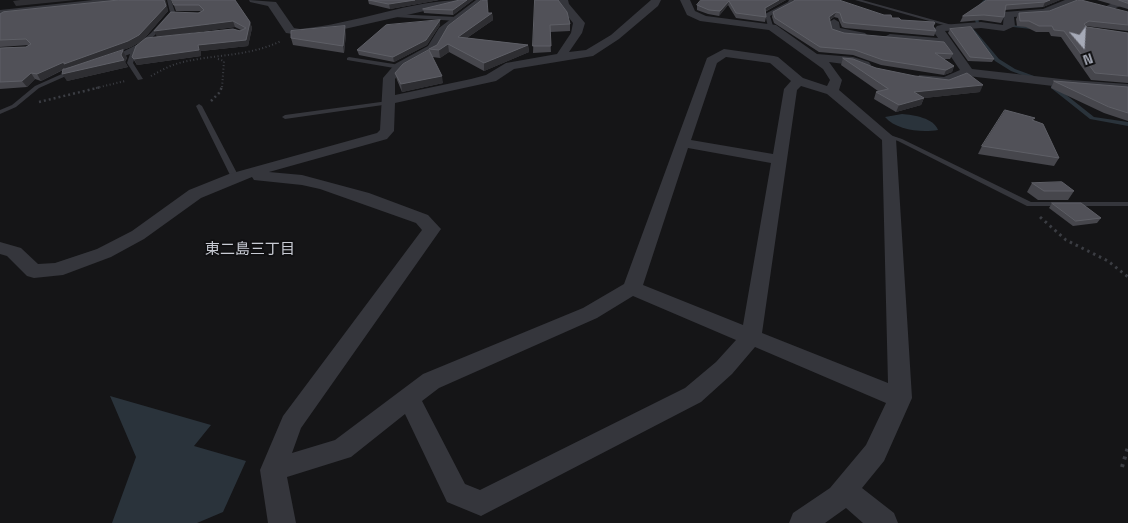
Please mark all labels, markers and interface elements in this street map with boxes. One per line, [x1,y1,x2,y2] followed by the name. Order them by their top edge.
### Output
[1058,20,1108,70] north arrow
[1081,49,1095,69] text: N
[205,241,295,259] district label: 東二島三丁目

